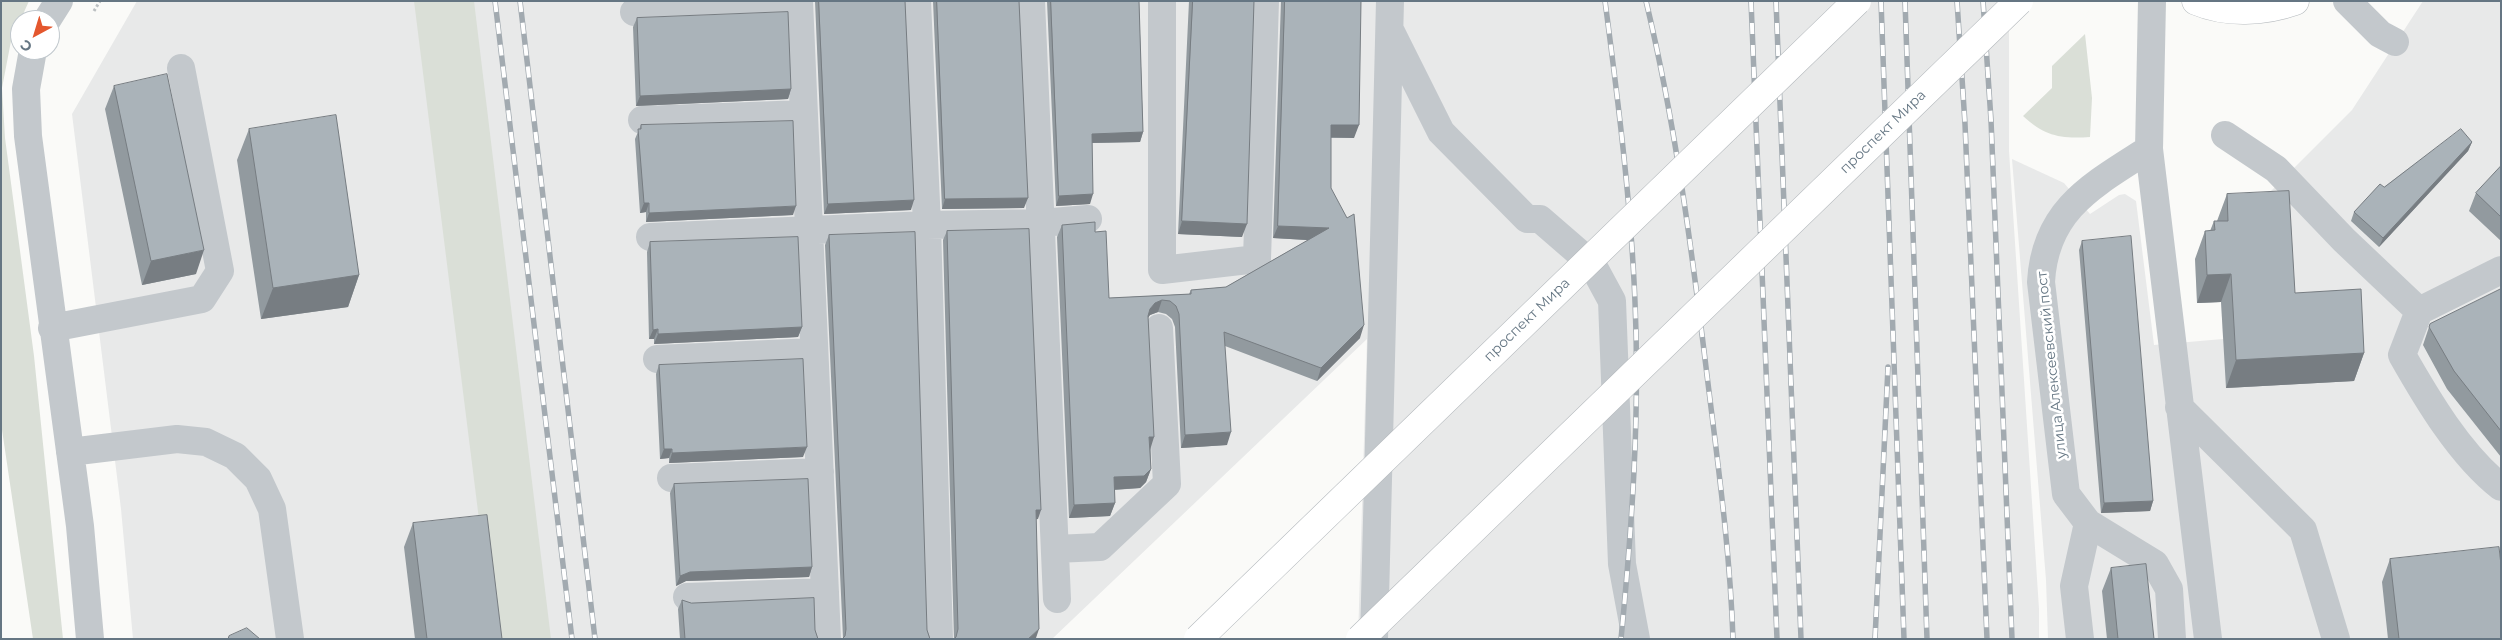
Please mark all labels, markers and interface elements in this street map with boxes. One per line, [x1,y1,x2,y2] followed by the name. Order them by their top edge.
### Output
[10,10,60,60] north arrow
[17,36,36,56] text: С
[1837,87,1929,177] street label: проспект Мира
[2034,270,2070,460] street label: улица Алексеевский пост
[1481,275,1573,365] street label: проспект Мира

